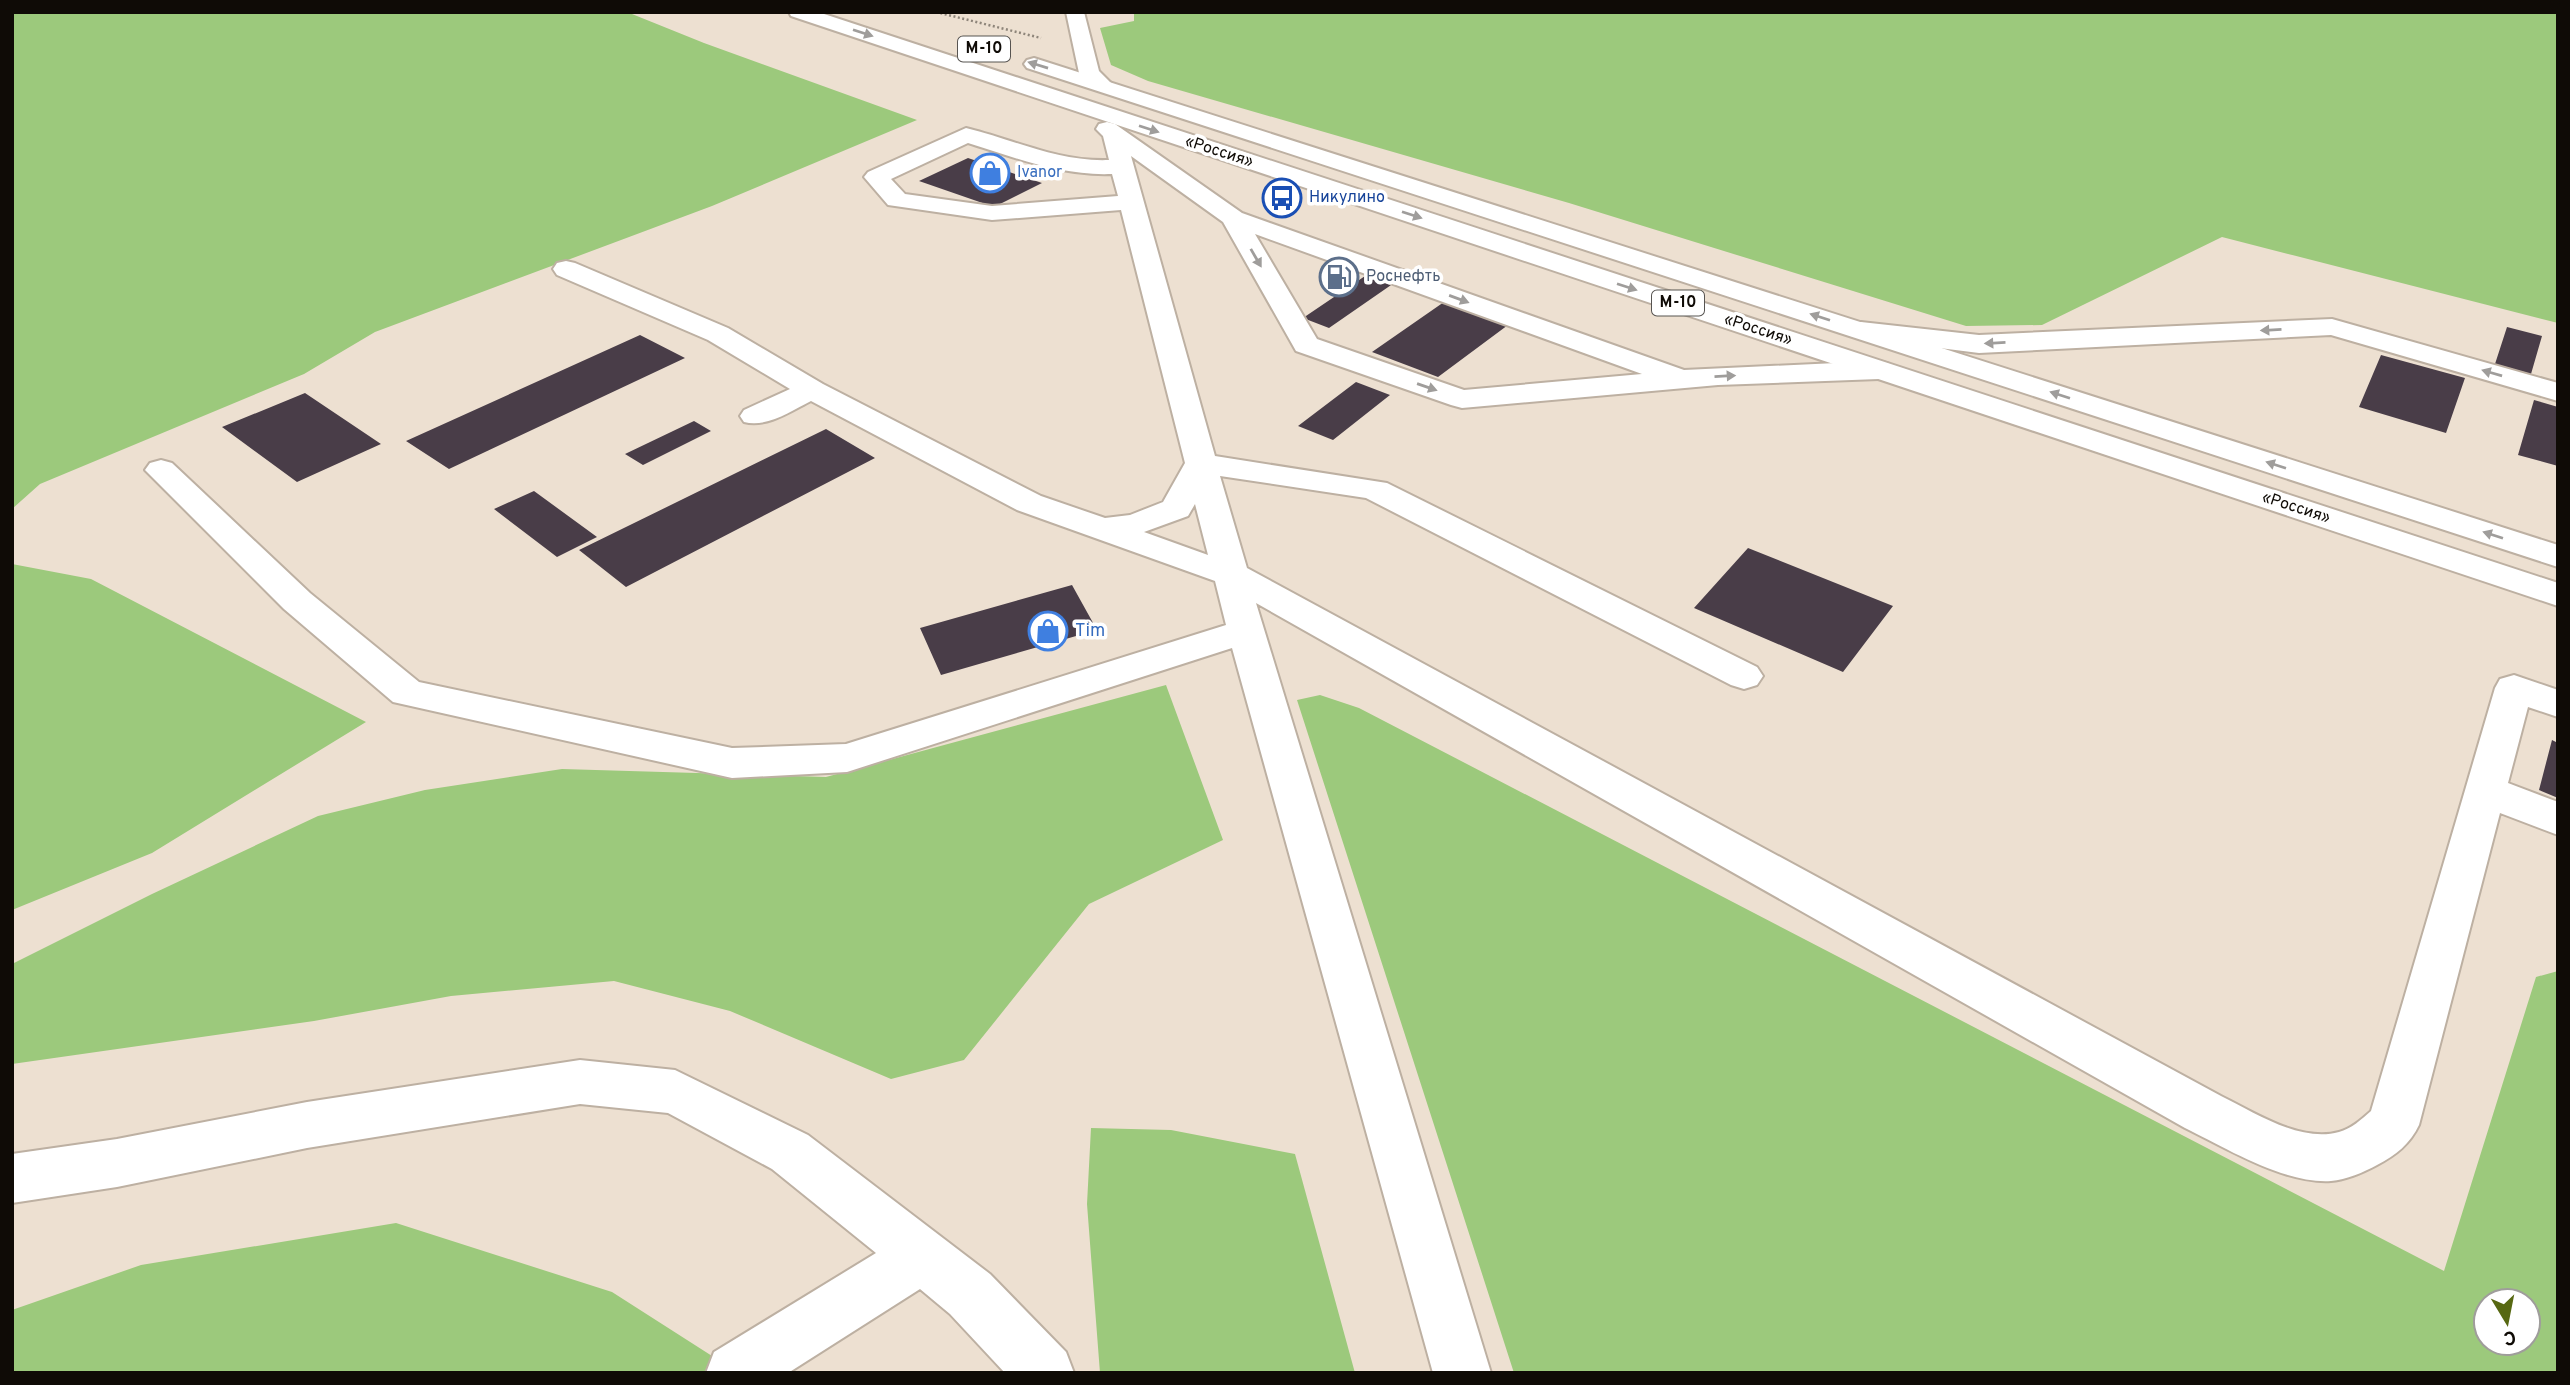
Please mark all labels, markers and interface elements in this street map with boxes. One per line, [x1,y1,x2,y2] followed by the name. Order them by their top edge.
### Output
[853,28,874,39] one-way arrow
[958,36,1010,61] road number: М-10
[1027,60,1048,70] one-way arrow
[1138,124,1159,134] one-way arrow
[1182,132,1256,172] street label: «Россия»
[969,152,1011,194] shop icon: Ivanor
[1017,163,1062,183] place label: Ivanor
[1261,177,1303,219] bus stop icon: Никулино
[1309,188,1385,208] place label: Никулино
[1401,210,1422,221] one-way arrow
[1250,249,1262,268] one-way arrow
[1318,256,1360,298] fuel station icon: Роснефть
[1366,267,1441,287] place label: Роснефть
[1617,282,1638,292] one-way arrow
[1652,290,1704,316] road number: М-10
[1448,293,1469,304] one-way arrow
[1721,310,1795,350] street label: «Россия»
[1810,311,1831,322] one-way arrow
[2260,324,2282,335] one-way arrow
[1984,337,2006,348] one-way arrow
[2481,367,2503,378] one-way arrow
[1714,370,1736,381] one-way arrow
[1416,382,1437,393] one-way arrow
[2049,389,2070,400] one-way arrow
[2266,459,2287,470] one-way arrow
[2259,488,2333,528] street label: «Россия»
[2482,529,2503,540] one-way arrow
[1027,610,1069,652] shop icon: Tim
[1075,620,1105,643] place label: Tim
[2472,1287,2542,1357] north arrow
[2502,1324,2518,1350] text: С

